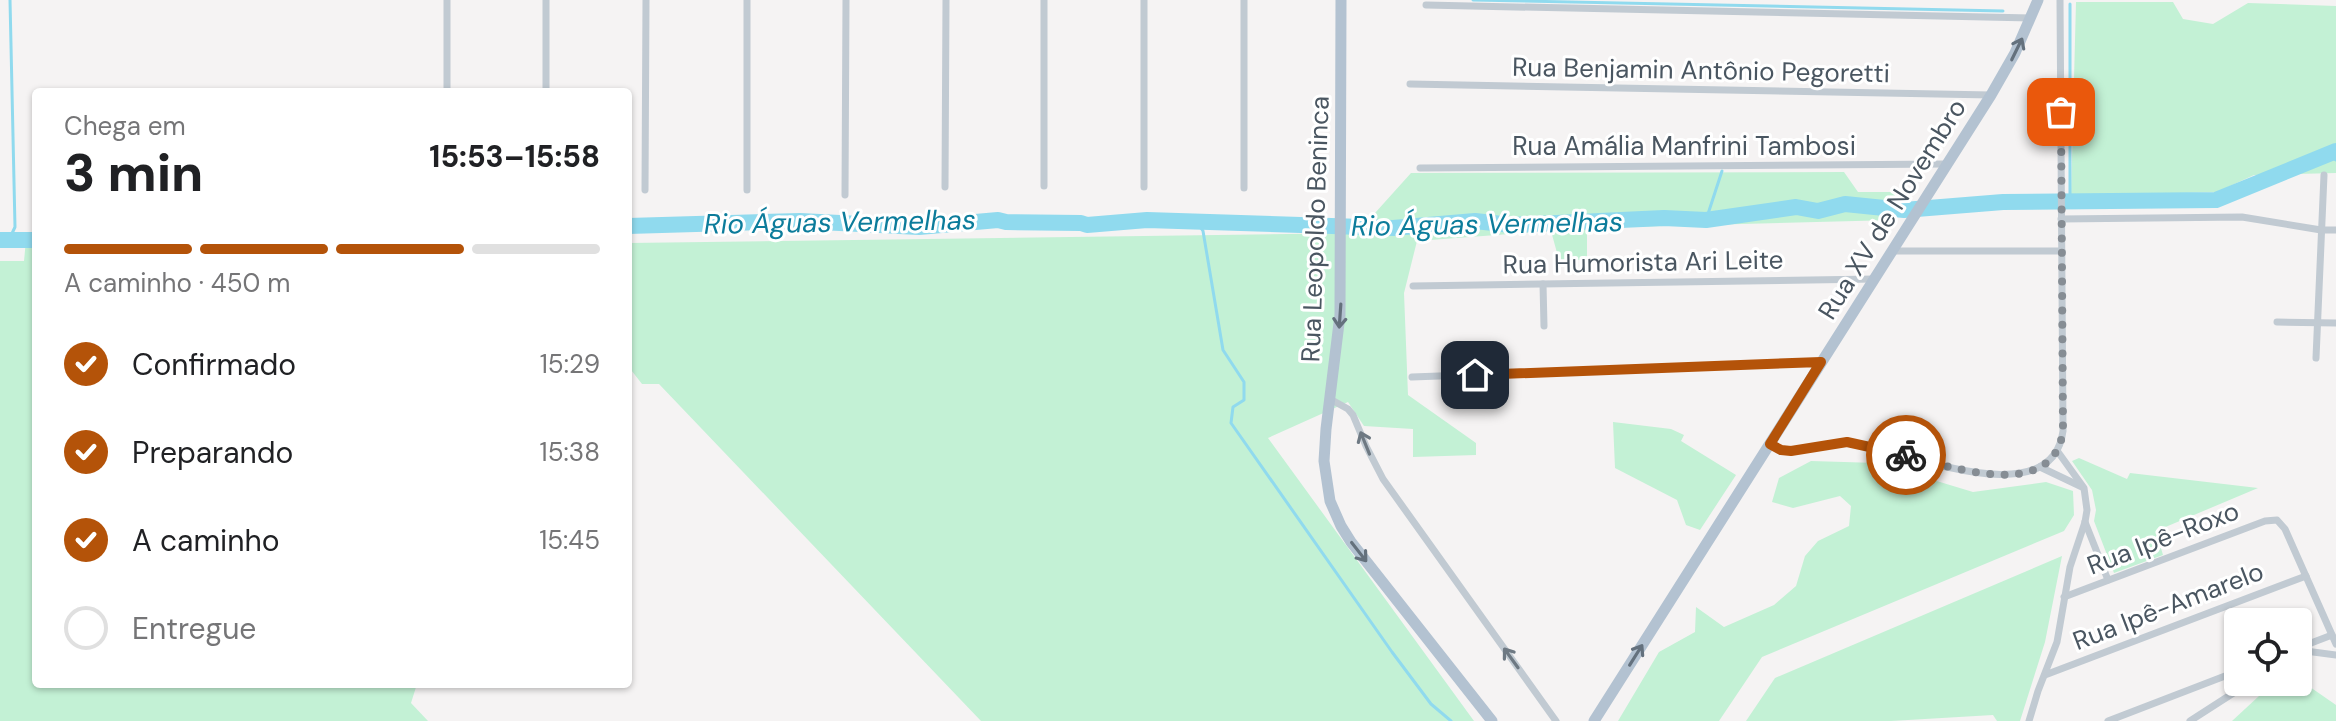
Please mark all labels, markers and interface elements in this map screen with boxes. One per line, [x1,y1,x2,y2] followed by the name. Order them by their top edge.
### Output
[2009,38,2025,62] one-way arrow
[1512,50,1890,90] street label: Rua Benjamin Antônio Pegoretti
[2027,78,2095,146] pin
[2039,90,2083,134] icon: bag
[1810,92,1974,326] street label: Rua XV de Novembro
[1293,95,1337,363] street label: Rua Leopoldo Beninca
[64,109,186,143] text: Chega em
[1512,129,1856,163] street label: Rua Amália Manfrini Tambosi
[429,137,600,176] text: 15:53–15:58
[64,139,203,207] text: 3 min
[704,201,976,243] water label: Rio Águas Vermelhas
[1351,203,1623,245] water label: Rio Águas Vermelhas
[1502,243,1784,281] street label: Rua Humorista Ari Leite
[64,266,290,300] text: A caminho · 450 m
[1332,302,1347,329] one-way arrow
[1441,341,1509,409] pin
[64,342,108,386] icon: check
[132,345,296,384] text: Confirmado
[540,347,600,381] text: 15:29
[1453,353,1497,397] icon: home
[1866,415,1946,495] courier
[64,430,108,474] icon: check
[1357,431,1371,456] one-way arrow
[132,433,293,472] text: Preparando
[1884,433,1928,477] icon: bike
[540,435,600,469] text: 15:38
[2082,493,2244,583] street label: Rua Ipê-Roxo
[64,518,108,562] icon: check
[132,521,280,560] text: A caminho
[539,523,600,557] text: 15:45
[1350,541,1367,562] one-way arrow
[2068,554,2268,658] street label: Rua Ipê-Amarelo
[2224,608,2312,696] map controls
[2224,608,2312,696] button: locate
[132,609,256,648] text: Entregue
[1628,644,1644,667] one-way arrow
[1502,647,1519,669] one-way arrow

